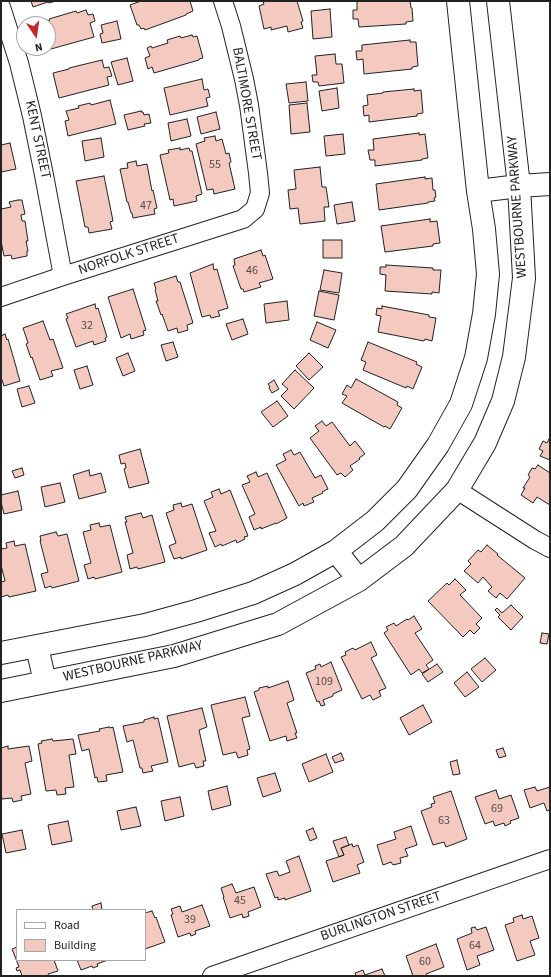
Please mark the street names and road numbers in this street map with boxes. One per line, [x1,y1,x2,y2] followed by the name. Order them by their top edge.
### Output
[228,46,264,162] street label: BALTIMORE STREET
[20,99,54,181] street label: KENT STREET
[505,135,531,279] street label: WESTBOURNE PARKWAY
[76,231,182,279] street label: NORFOLK STREET
[62,638,204,686] street label: WESTBOURNE PARKWAY
[319,888,443,946] street label: BURLINGTON STREET

